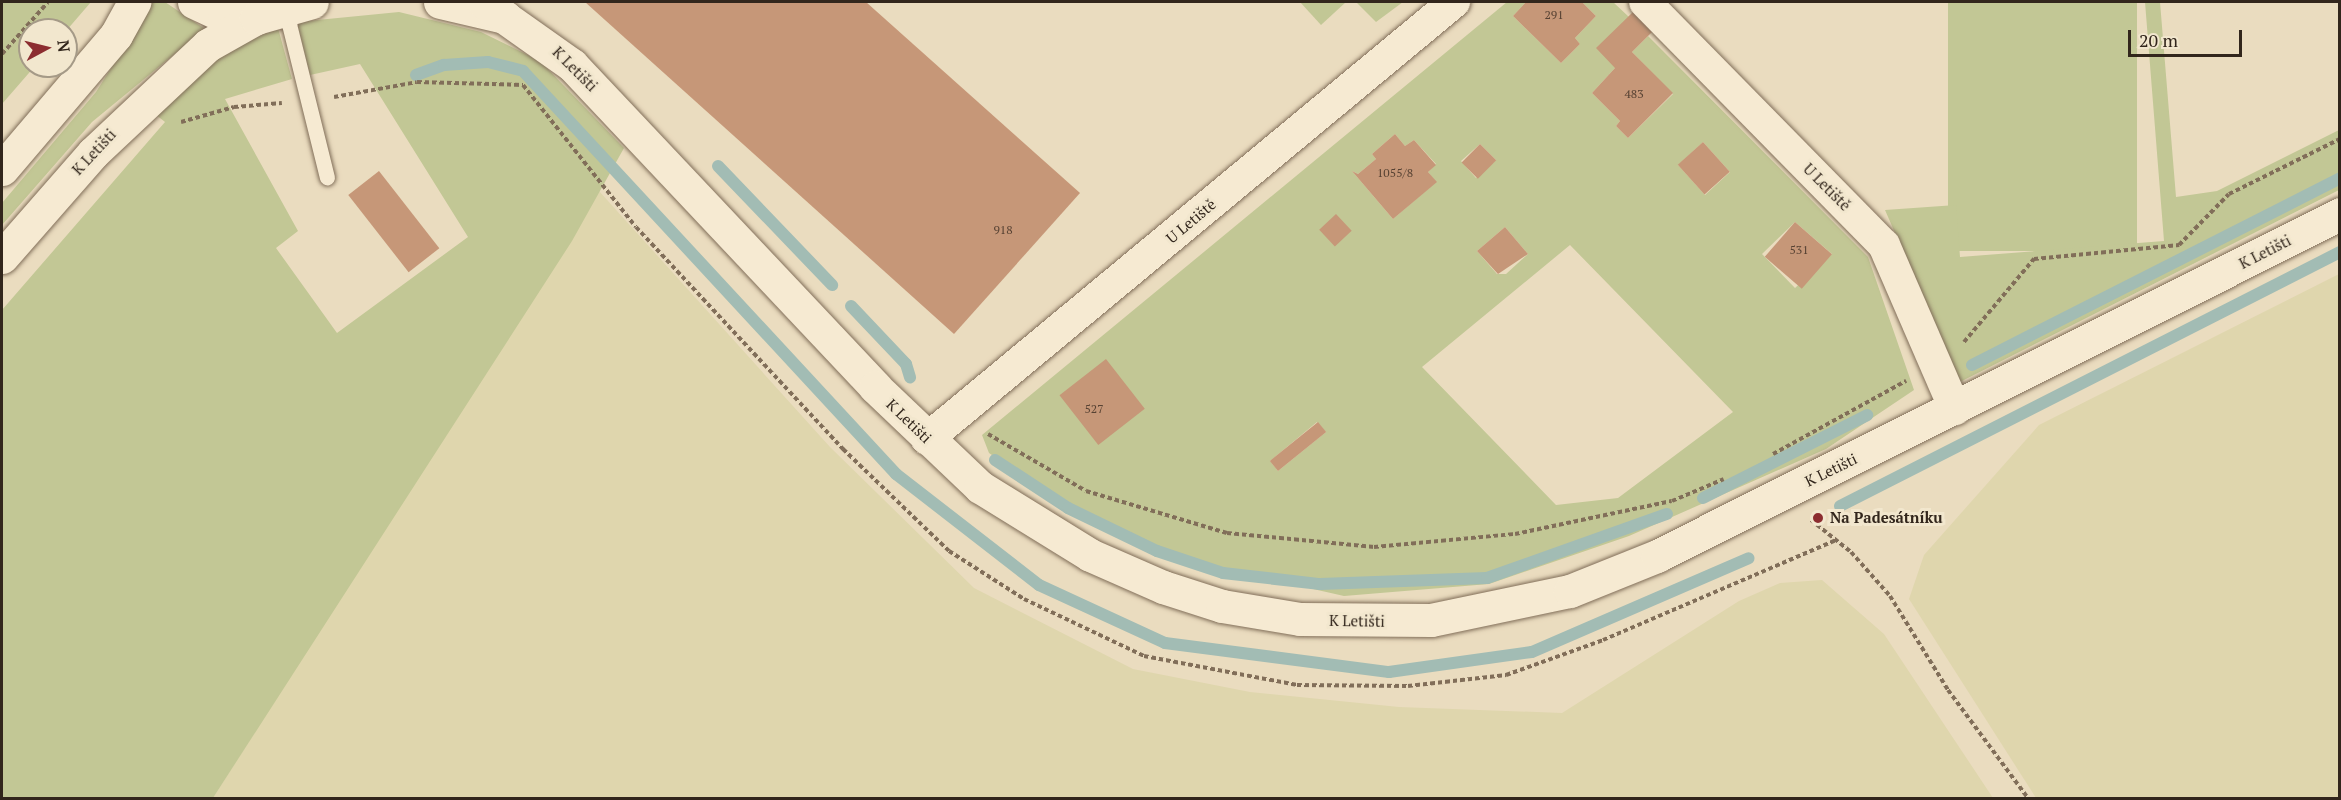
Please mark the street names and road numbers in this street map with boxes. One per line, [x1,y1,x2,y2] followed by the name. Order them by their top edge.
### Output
[549,43,601,95] street label: K Letišti
[68,125,120,179] street label: K Letišti
[1800,160,1854,214] street label: U Letiště
[1163,195,1219,247] street label: U Letiště
[2236,231,2294,273] street label: K Letišti
[883,395,935,447] street label: K Letišti
[1802,450,1860,490] street label: K Letišti
[1329,612,1385,630] street label: K Letišti

